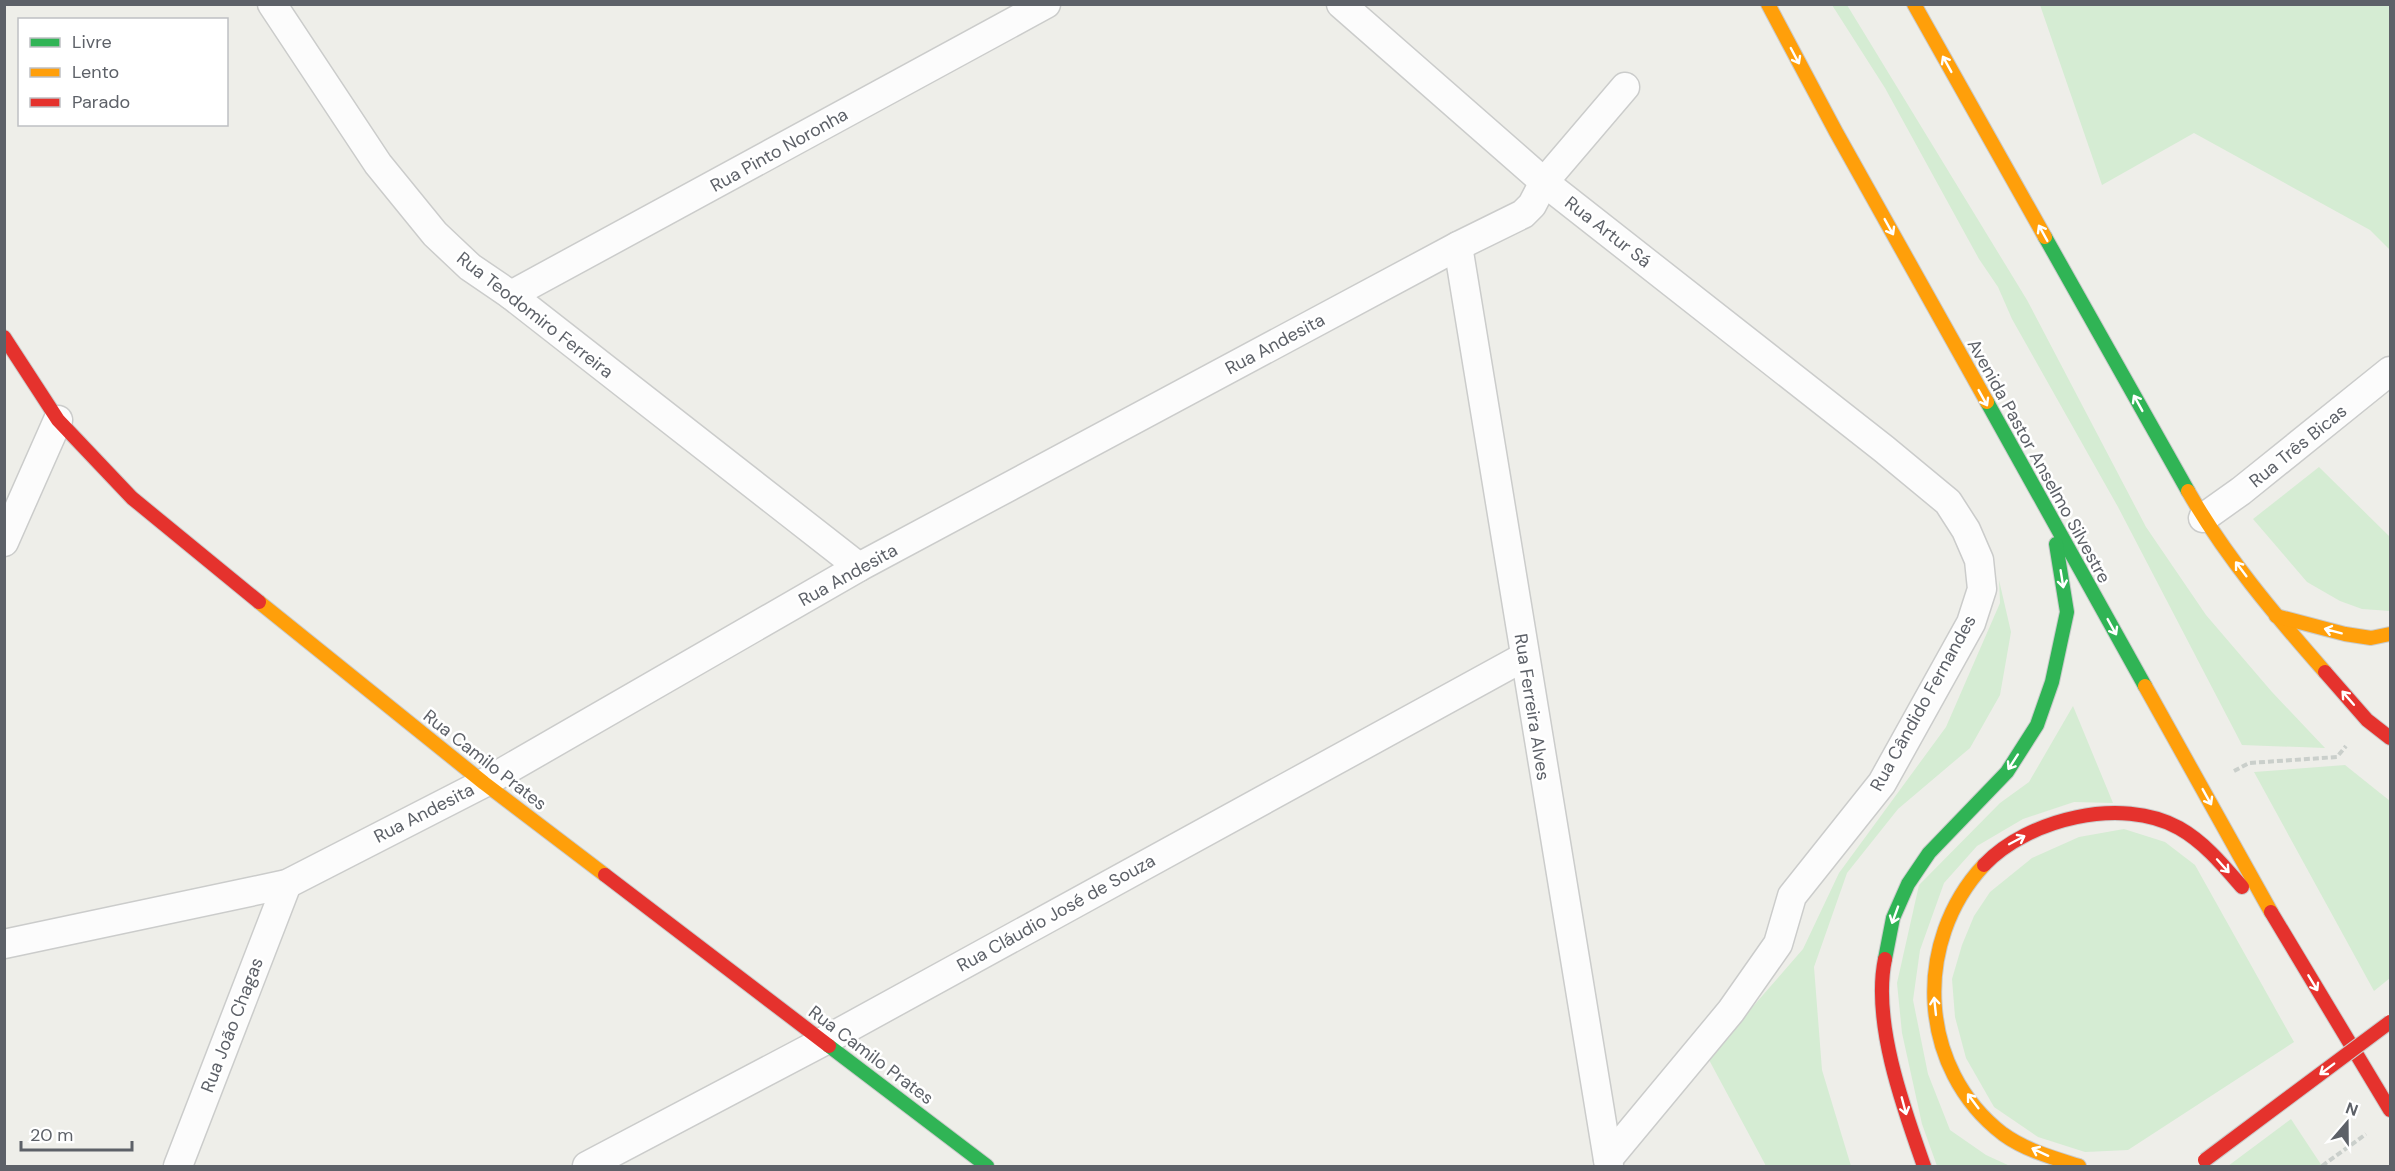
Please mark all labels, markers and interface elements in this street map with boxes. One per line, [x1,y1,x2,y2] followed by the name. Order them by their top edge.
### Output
[18,18,228,126] legend
[72,30,112,54] text: Livre
[1790,47,1802,65] one-way arrow
[1941,55,1952,73] one-way arrow
[72,60,119,84] text: Lento
[72,90,130,114] text: Parado
[706,102,852,198] street label: Rua Pinto Noronha
[1560,191,1656,273] street label: Rua Artur Sá
[1884,218,1895,236] one-way arrow
[2037,225,2048,243] one-way arrow
[452,246,618,384] street label: Rua Teodomiro Ferreira
[1221,308,1329,380] street label: Rua Andesita
[1962,335,2116,587] street label: Avenida Pastor Anselmo Silvestre
[1978,389,1990,406] one-way arrow
[2132,395,2144,412] one-way arrow
[2244,399,2352,493] street label: Rua Três Bicas
[794,538,902,612] street label: Rua Andesita
[2235,561,2247,577] one-way arrow
[2056,569,2067,588] one-way arrow
[1864,611,1982,795] street label: Rua Cândido Fernandes
[2106,618,2118,635] one-way arrow
[2324,625,2343,636] one-way arrow
[1509,632,1555,782] street label: Rua Ferreira Alves
[2341,691,2355,706] one-way arrow
[418,704,552,816] street label: Rua Camilo Prates
[2007,754,2019,770] one-way arrow
[370,777,478,849] street label: Rua Andesita
[2202,788,2213,806] one-way arrow
[2007,833,2025,845] one-way arrow
[953,848,1159,978] street label: Rua Cláudio José de Souza
[2216,858,2230,873] one-way arrow
[1889,905,1900,924] one-way arrow
[195,954,269,1096] street label: Rua João Chagas
[2308,974,2320,991] one-way arrow
[1929,996,1940,1016] one-way arrow
[804,1000,938,1110] street label: Rua Camilo Prates
[2319,1063,2335,1075] one-way arrow
[1966,1093,1979,1109] one-way arrow
[2317,1093,2377,1153] north arrow
[1899,1096,1910,1115] one-way arrow
[2343,1098,2361,1121] text: N
[21,1114,132,1152] scale bar
[30,1123,73,1147] text: 20 m
[2032,1146,2050,1157] one-way arrow

